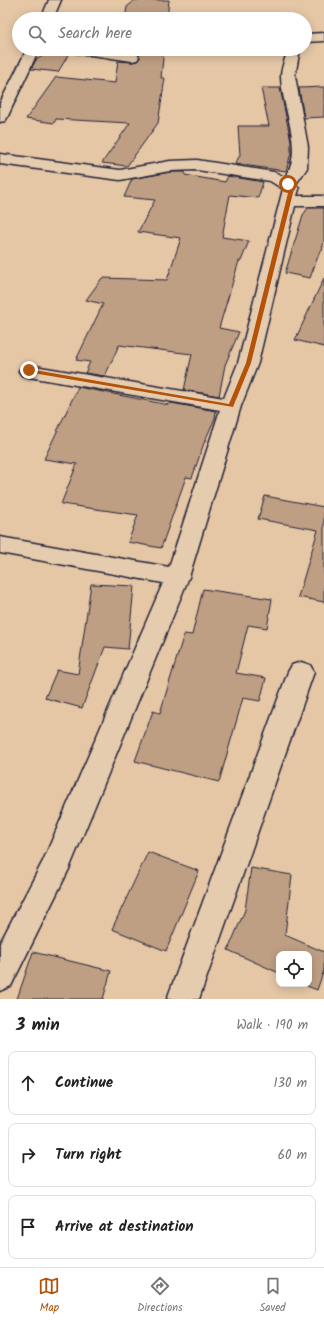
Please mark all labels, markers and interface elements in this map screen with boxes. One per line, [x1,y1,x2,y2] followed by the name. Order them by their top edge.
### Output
[12,12,312,56] search box
[58,22,132,46] text: Search here
[26,23,48,45] icon: search
[279,175,297,193] route start
[20,361,38,379] route end
[276,951,312,987] map controls
[276,951,312,987] button: locate
[16,1012,60,1039] text: 3 min
[236,1015,308,1036] text: Walk · 190 m
[55,1071,113,1095] text: Continue
[17,1072,39,1094] icon: ahead
[273,1073,307,1094] text: 130 m
[55,1143,122,1167] text: Turn right
[17,1144,39,1166] icon: right
[278,1145,307,1166] text: 60 m
[55,1215,194,1239] text: Arrive at destination
[17,1216,39,1238] icon: arrive
[38,1275,60,1317] tab: Map
[137,1275,183,1317] tab: Directions
[260,1275,286,1317] tab: Saved

